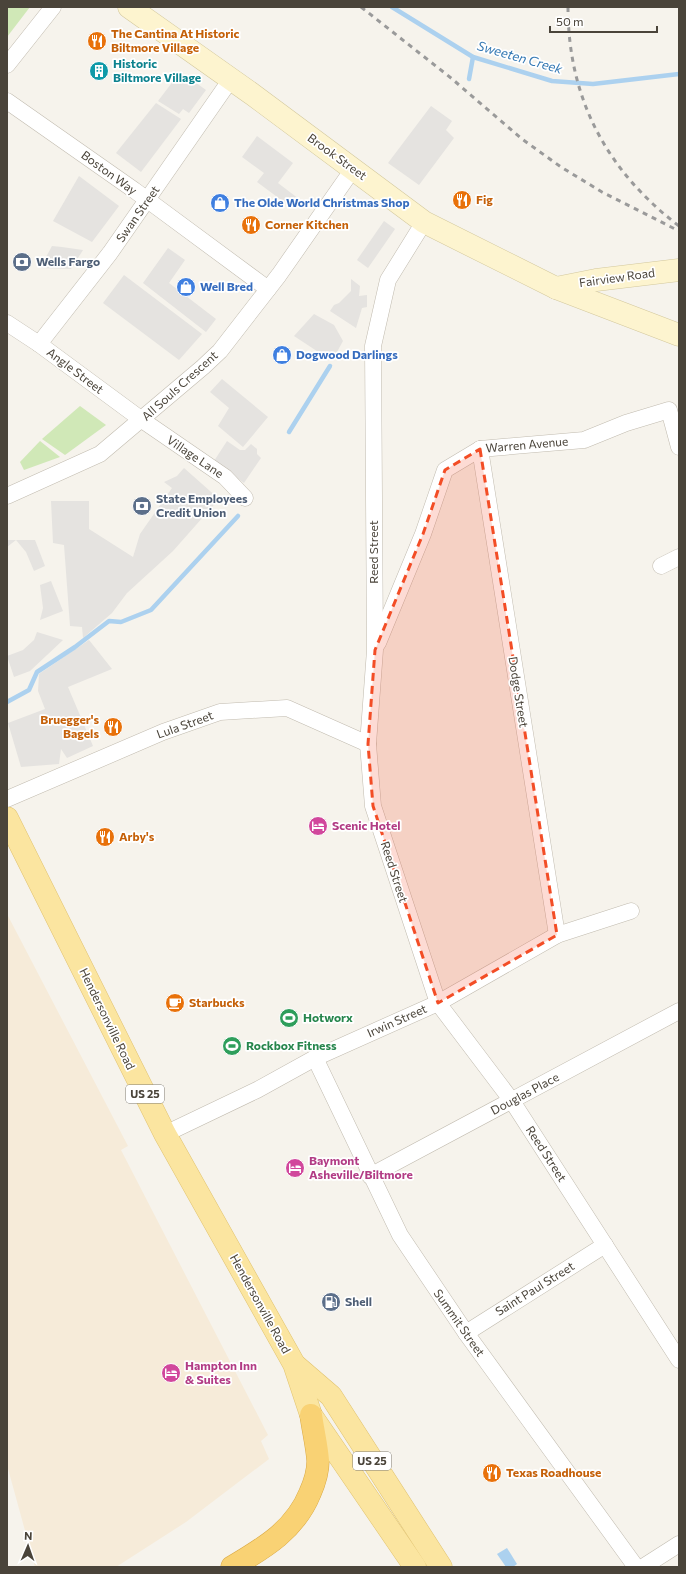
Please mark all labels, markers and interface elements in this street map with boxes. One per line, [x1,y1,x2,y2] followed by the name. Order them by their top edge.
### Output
[550,8,657,34] scale bar
[556,14,584,28] text: 50 m
[111,26,240,54] place label: The Cantina At Historic Biltmore Village
[86,30,108,52] restaurant icon: The Cantina At Historic Biltmore Village
[476,37,565,77] water label: Sweeten Creek
[113,56,201,84] place label: Historic Biltmore Village
[88,60,110,82] building icon: Historic Biltmore Village
[305,130,370,182] street label: Brook Street
[79,147,140,197] street label: Boston Way
[113,182,162,244] street label: Swan Street
[451,189,473,211] restaurant icon: Fig
[209,192,231,214] shop icon: The Olde World Christmas Shop
[476,192,493,206] place label: Fig
[234,195,410,209] place label: The Olde World Christmas Shop
[240,214,262,236] restaurant icon: Corner Kitchen
[265,217,349,231] place label: Corner Kitchen
[11,251,33,273] bank icon: Wells Fargo
[36,254,100,268] place label: Wells Fargo
[578,265,656,289] street label: Fairview Road
[175,276,197,298] shop icon: Well Bred
[200,279,253,293] place label: Well Bred
[45,344,107,396] street label: Angle Street
[271,344,293,366] shop icon: Dogwood Darlings
[296,347,398,361] place label: Dogwood Darlings
[139,348,220,423] street label: All Souls Crescent
[165,432,226,480] street label: Village Lane
[485,433,569,455] street label: Warren Avenue
[156,491,248,519] place label: State Employees Credit Union
[131,495,153,517] bank icon: State Employees Credit Union
[366,520,380,584] street label: Reed Street
[506,655,532,729] street label: Dodge Street
[154,707,215,741] street label: Lula Street
[40,712,99,740] place label: Bruegger's Bagels
[102,716,124,738] restaurant icon: Bruegger's Bagels
[307,815,329,837] hotel icon: Scenic Hotel
[332,818,400,832] place label: Scenic Hotel
[94,826,116,848] restaurant icon: Arby's
[119,829,155,843] place label: Arby's
[378,839,411,904] street label: Reed Street
[77,965,139,1072] street label: Hendersonville Road
[164,992,186,1014] cafe icon: Starbucks
[189,995,245,1009] place label: Starbucks
[365,1001,429,1039] street label: Irwin Street
[278,1007,300,1029] sports icon: Hotworx
[303,1010,353,1024] place label: Hotworx
[221,1035,243,1057] sports icon: Rockbox Fitness
[246,1038,337,1052] place label: Rockbox Fitness
[488,1069,561,1117] street label: Douglas Place
[126,1085,164,1103] road number: US 25
[524,1123,570,1184] street label: Reed Street
[309,1153,413,1181] place label: Baymont Asheville/Biltmore
[284,1157,306,1179] hotel icon: Baymont Asheville/Biltmore
[228,1251,294,1356] street label: Hendersonville Road
[492,1258,577,1318] street label: Saint Paul Street
[431,1286,488,1359] street label: Summit Street
[320,1291,342,1313] fuel station icon: Shell
[345,1294,372,1308] place label: Shell
[185,1358,257,1386] place label: Hampton Inn & Suites
[160,1362,182,1384] hotel icon: Hampton Inn & Suites
[353,1452,391,1470] road number: US 25
[481,1462,503,1484] restaurant icon: Texas Roadhouse
[506,1465,601,1479] place label: Texas Roadhouse
[8,1526,48,1566] north arrow
[24,1529,33,1542] text: N

